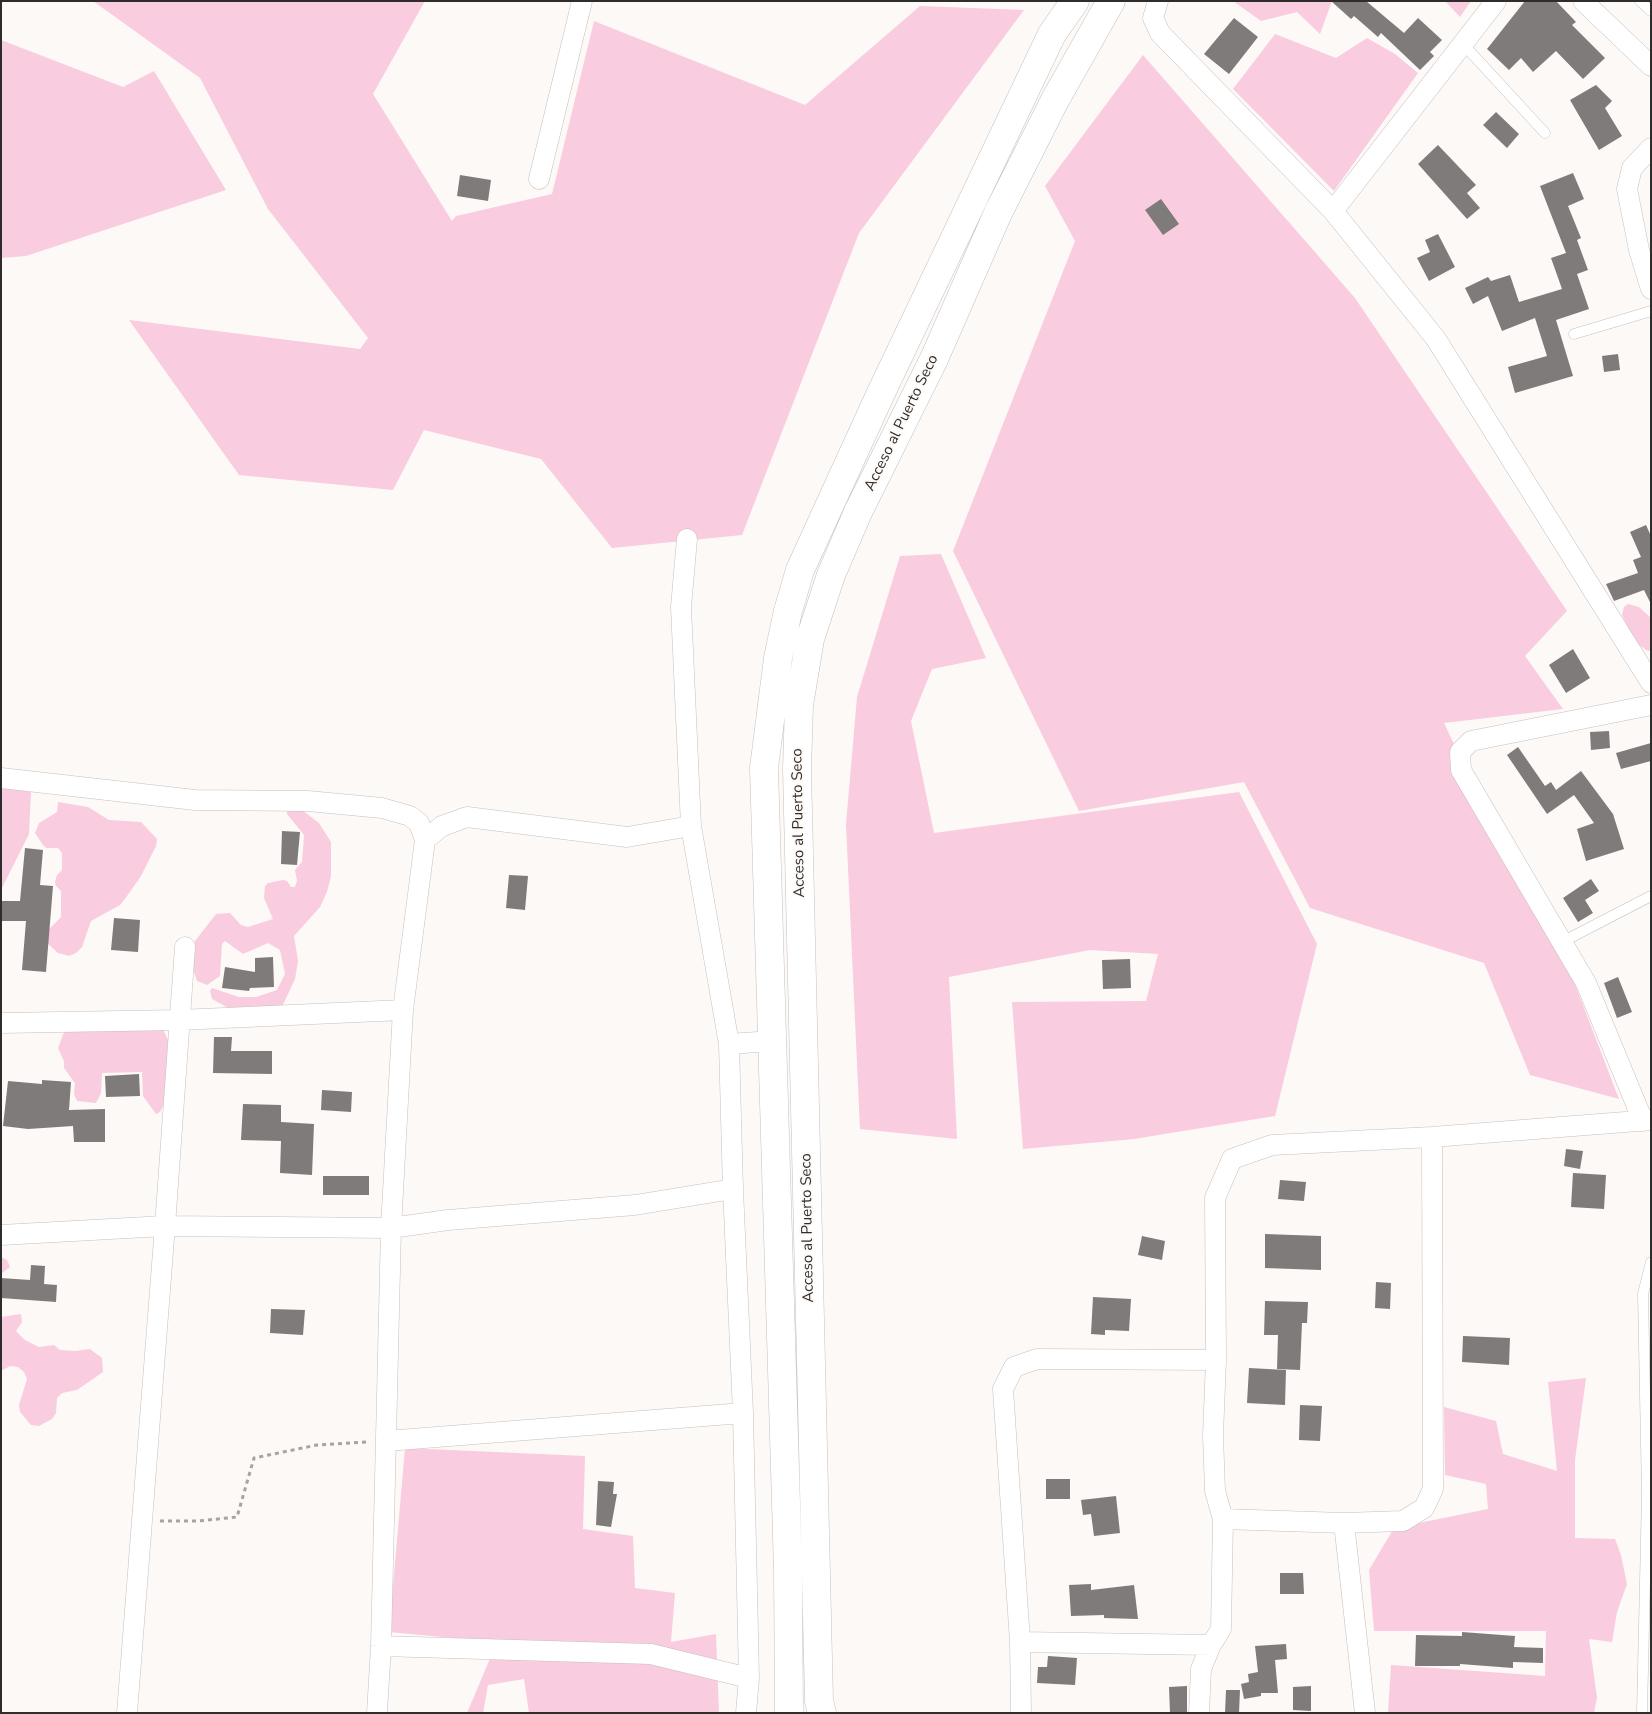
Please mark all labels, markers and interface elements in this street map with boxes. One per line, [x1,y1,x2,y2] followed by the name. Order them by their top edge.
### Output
[861,352,943,494] street label: Acceso al Puerto Seco
[789,748,809,898] street label: Acceso al Puerto Seco
[798,1153,818,1303] street label: Acceso al Puerto Seco

